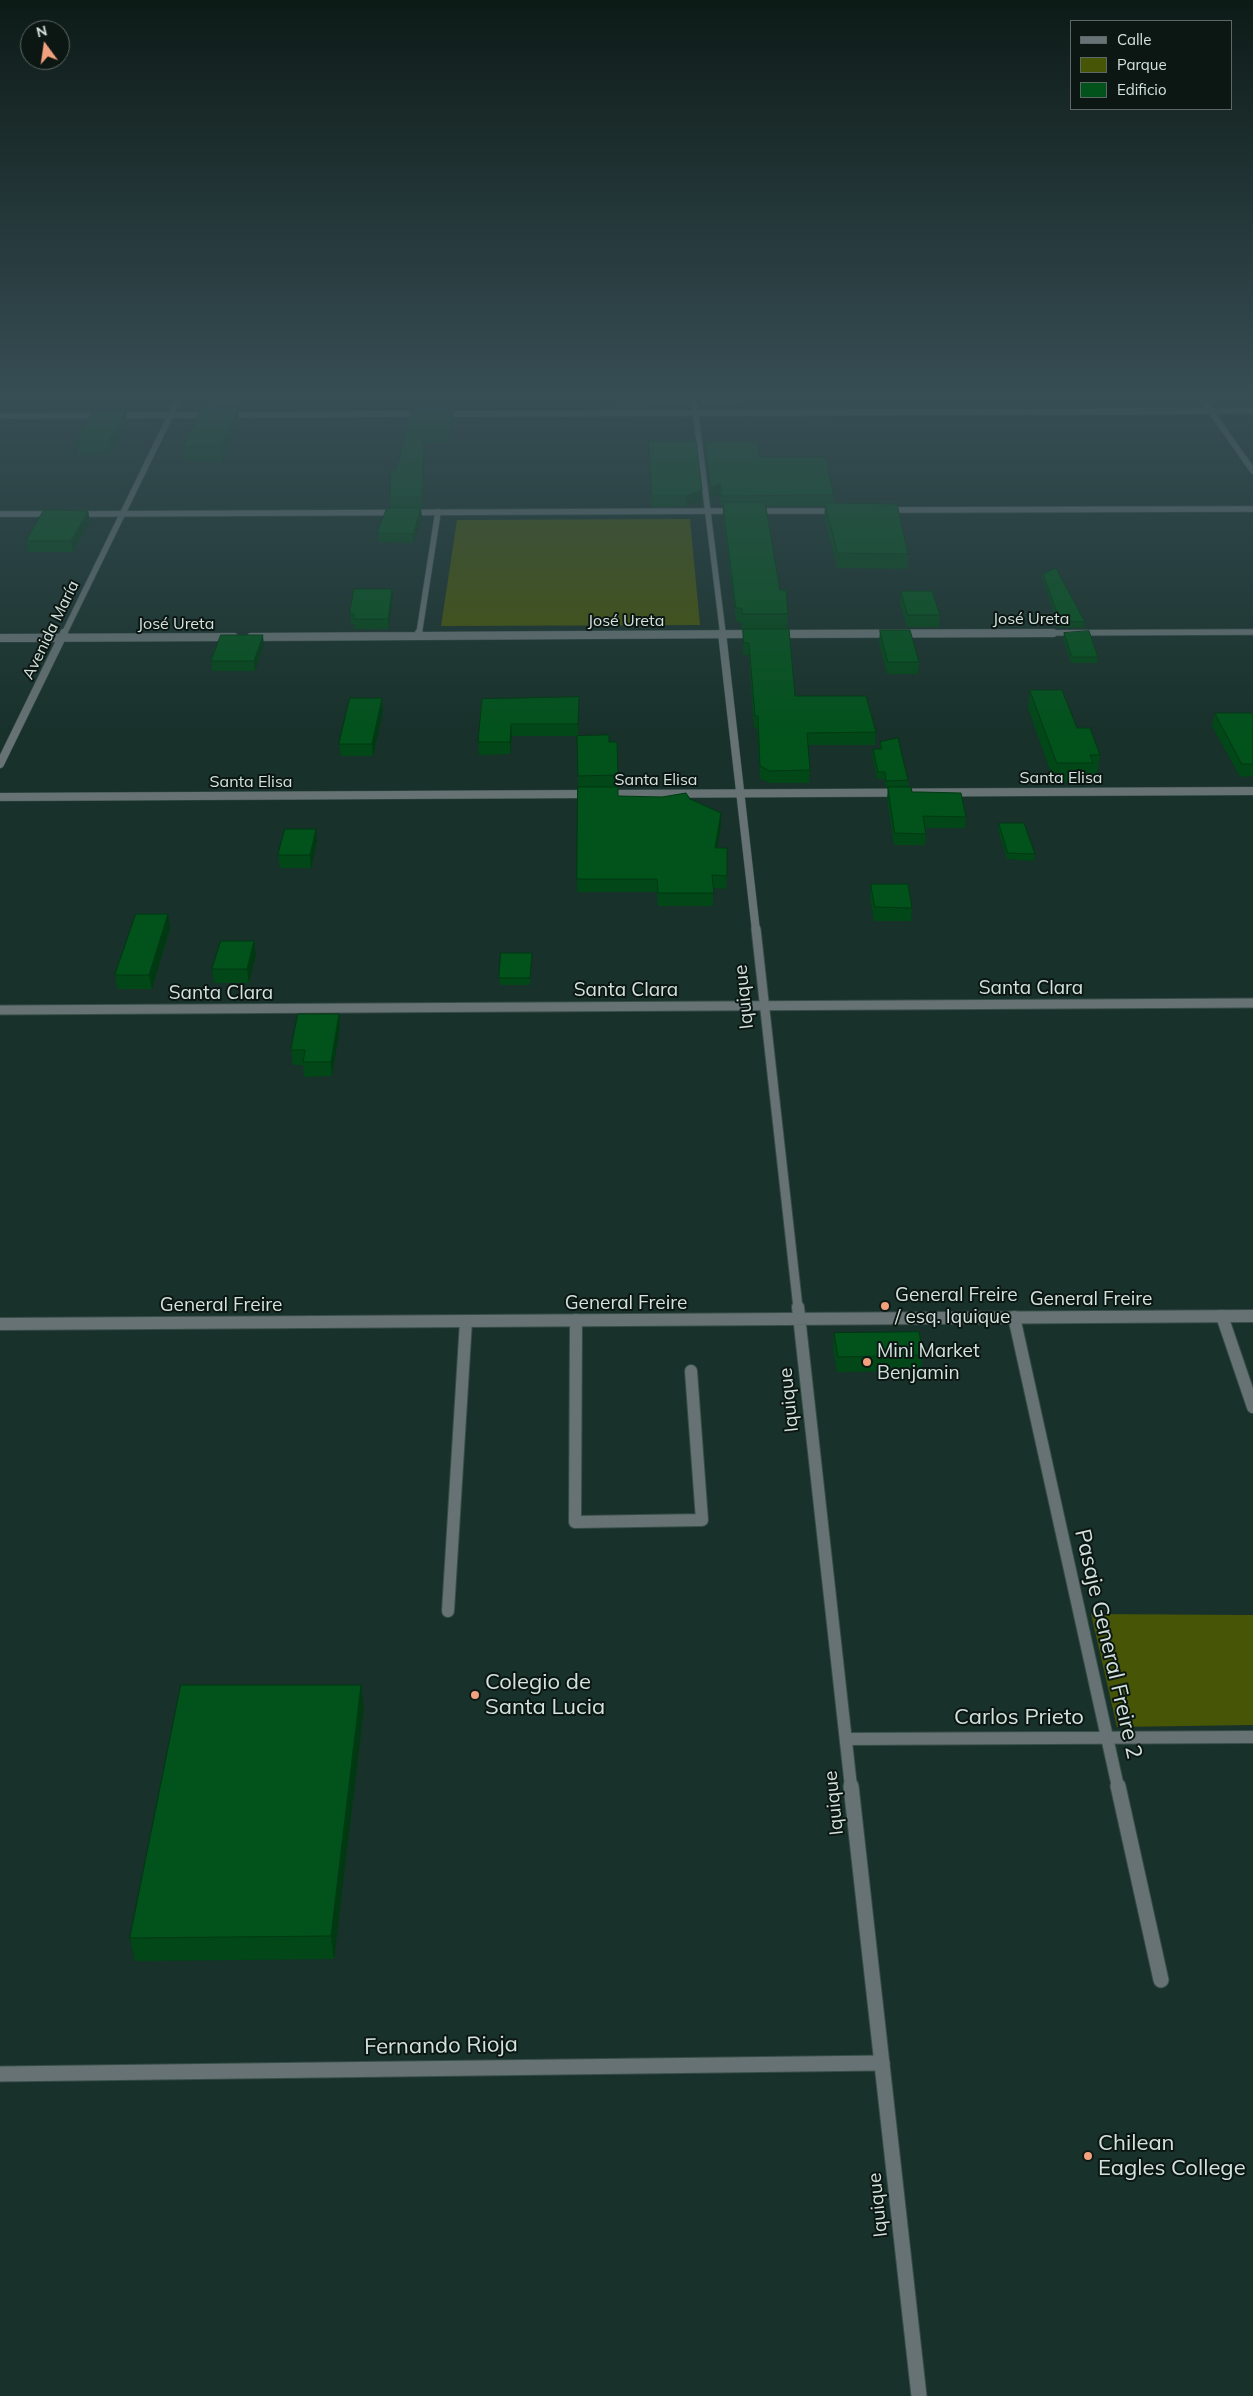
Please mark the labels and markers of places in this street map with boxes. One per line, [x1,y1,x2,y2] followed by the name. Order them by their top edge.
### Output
[895,1284,1018,1328] place label: General Freire / esq. Iquique
[879,1300,891,1312] marker: General Freire / esq. Iquique
[877,1340,980,1384] place label: Mini Market Benjamin
[861,1356,873,1368] marker: Mini Market Benjamin
[485,1669,605,1720] place label: Colegio de Santa Lucia
[469,1689,481,1701] marker: Colegio de Santa Lucia
[1098,2130,1246,2182] place label: Chilean Eagles College
[1082,2150,1094,2162] marker: Chilean Eagles College

